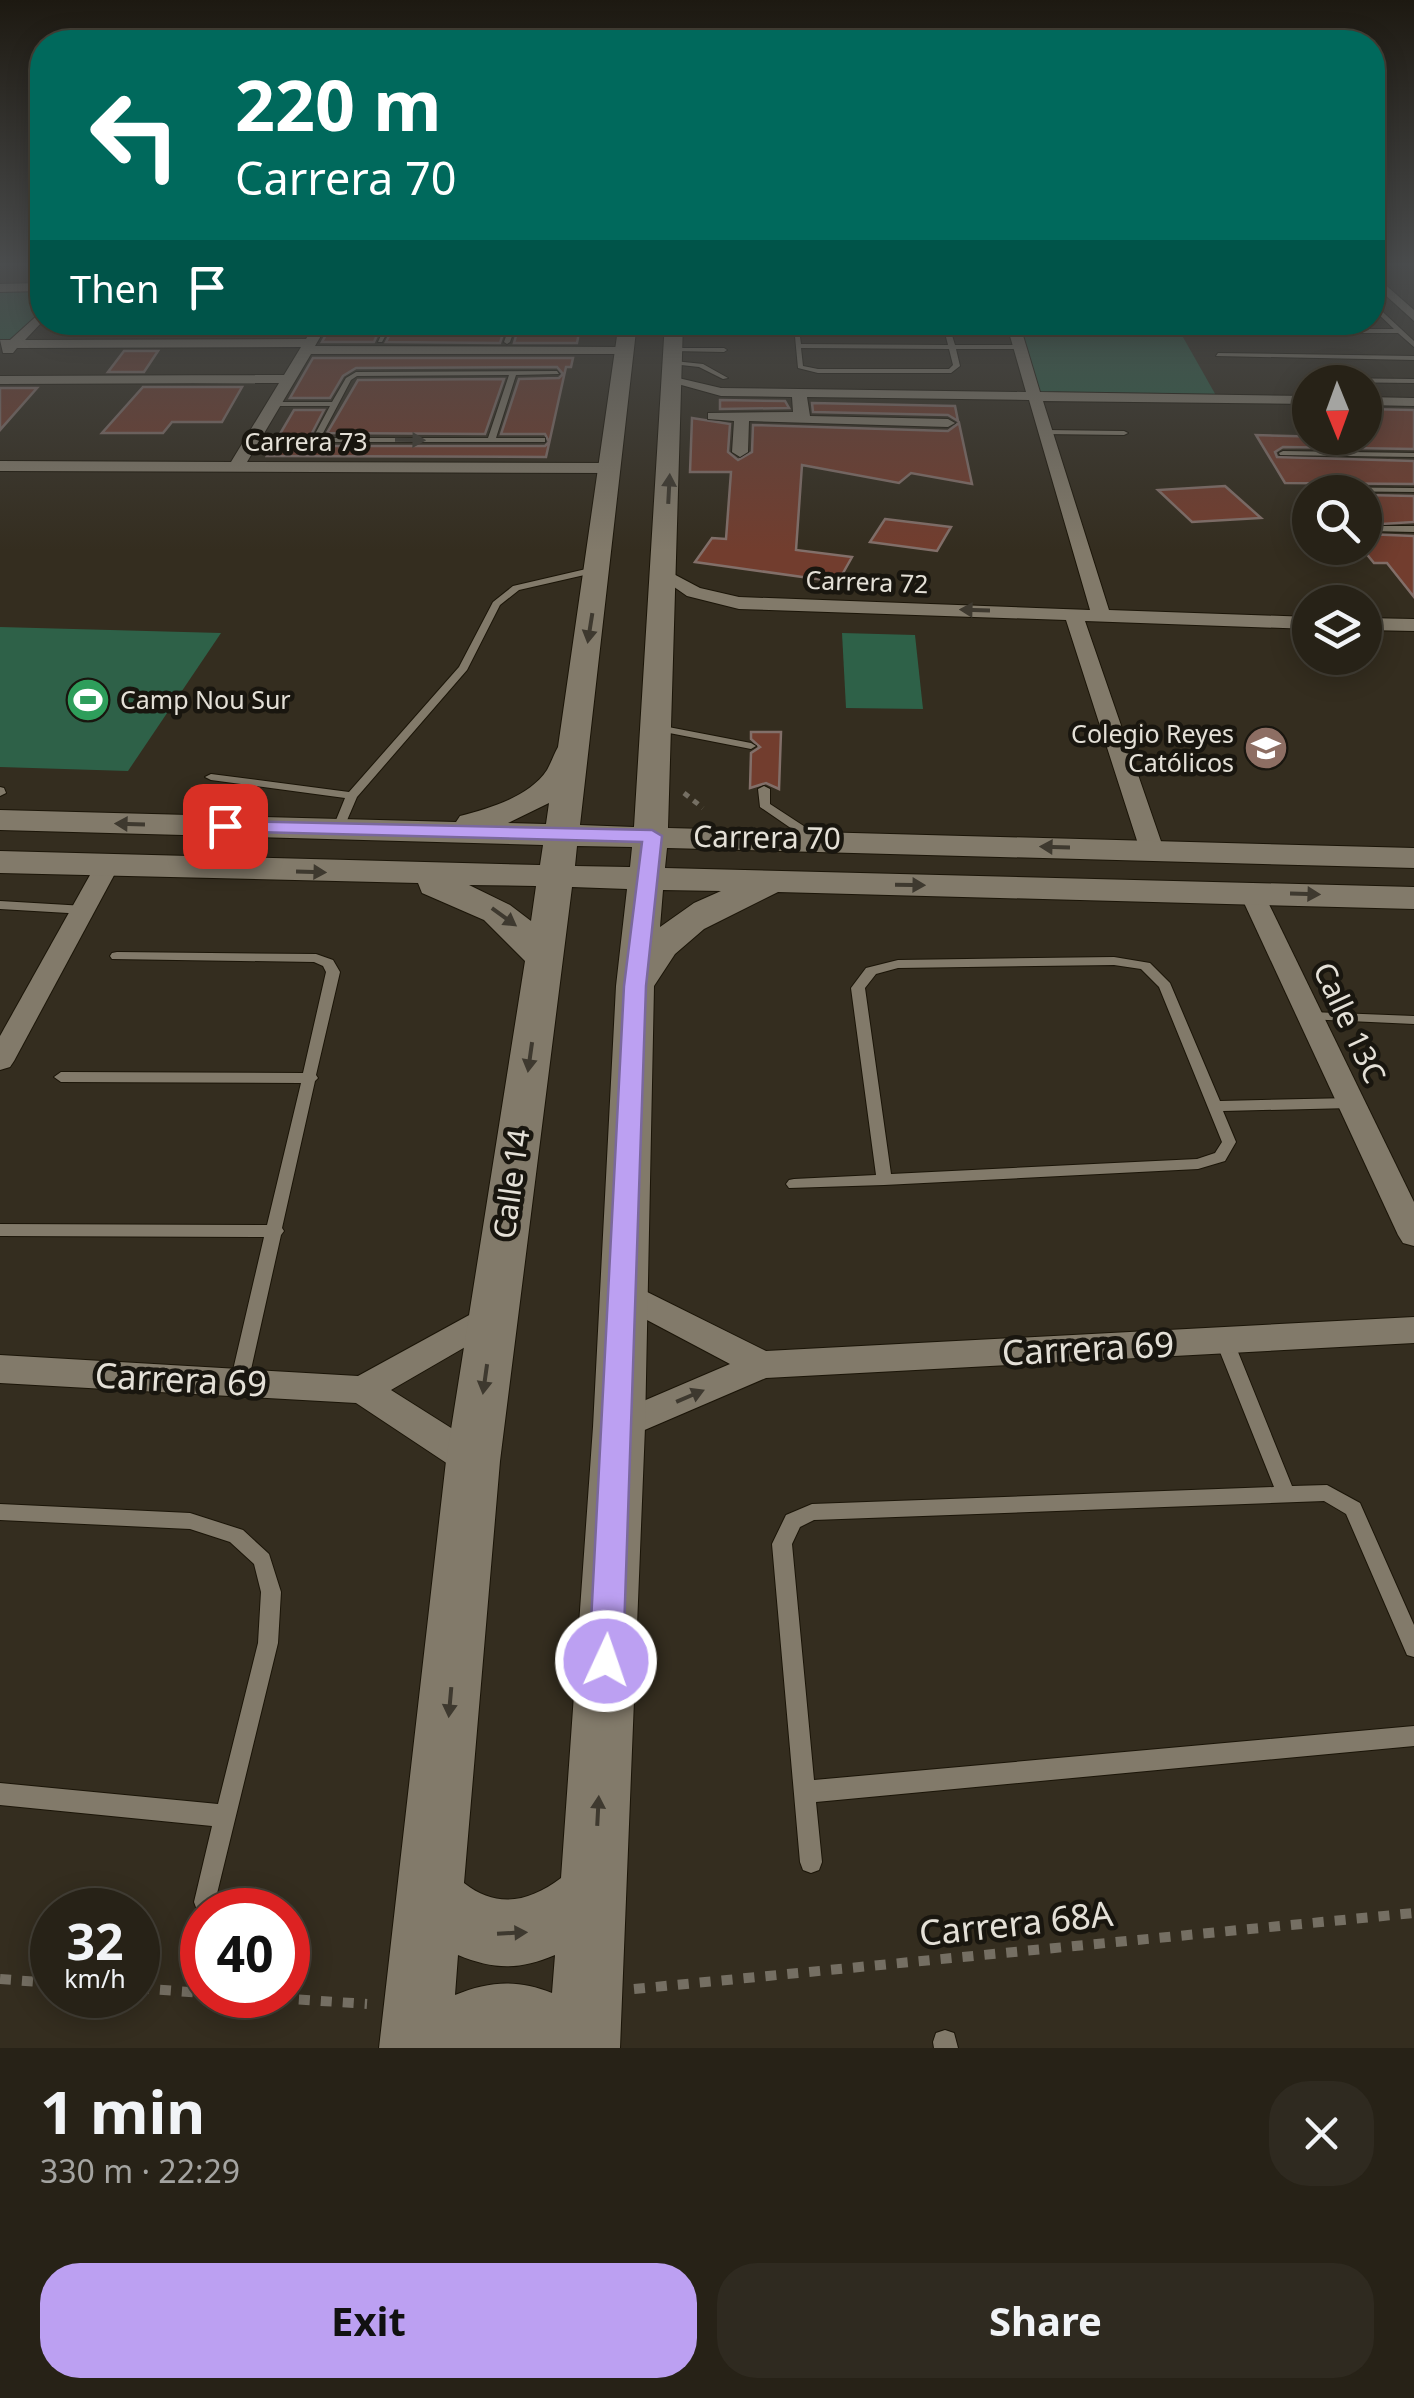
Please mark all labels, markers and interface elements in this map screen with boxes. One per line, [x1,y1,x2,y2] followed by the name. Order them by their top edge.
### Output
[235,56,442,152] text: 220 m
[70,70,200,200] icon: left
[235,147,456,208] text: Carrera 70
[180,260,235,315] icon: arrive
[70,262,160,314] text: Then
[1292,365,1382,455] north arrow
[1292,365,1382,675] map controls
[244,424,368,458] street label: Carrera 73
[395,433,427,449] one-way arrow
[661,473,677,505] one-way arrow
[1292,475,1382,565] button: search
[805,562,929,600] street label: Carrera 72
[1292,585,1382,675] button: layers
[959,601,991,617] one-way arrow
[582,612,597,644] one-way arrow
[65,677,111,723] sports icon: Camp Nou Sur
[120,682,291,716] place label: Camp Nou Sur
[1071,716,1234,779] place label: Colegio Reyes Católicos
[1243,725,1289,771] school or university icon: Colegio Reyes Católicos
[183,784,268,869] pin
[198,799,253,854] icon: arrive
[114,815,146,831] one-way arrow
[693,815,841,858] street label: Carrera 70
[1038,838,1070,854] one-way arrow
[296,864,328,880] one-way arrow
[895,877,927,893] one-way arrow
[1289,886,1321,902] one-way arrow
[491,907,517,926] one-way arrow
[1304,955,1396,1090] street label: Calle 13C
[522,1042,538,1073] one-way arrow
[483,1126,538,1241] street label: Calle 14
[1001,1320,1175,1375] street label: Carrera 69
[94,1351,268,1406] street label: Carrera 69
[476,1363,492,1395] one-way arrow
[675,1388,705,1404] one-way arrow
[554,1609,658,1713] position arrow
[442,1687,458,1718] one-way arrow
[590,1794,606,1826] one-way arrow
[180,1888,310,2018] speed limit sign: 40
[917,1889,1116,1956] street label: Carrera 68A
[66,1907,124,1975] text: 32
[497,1925,529,1941] one-way arrow
[64,1961,126,1995] text: km/h
[40,2070,205,2152] text: 1 min
[1269,2081,1374,2186] button: close
[40,2149,240,2192] text: 330 m · 22:29
[40,2263,697,2378] button: Exit
[717,2263,1374,2378] button: Share

